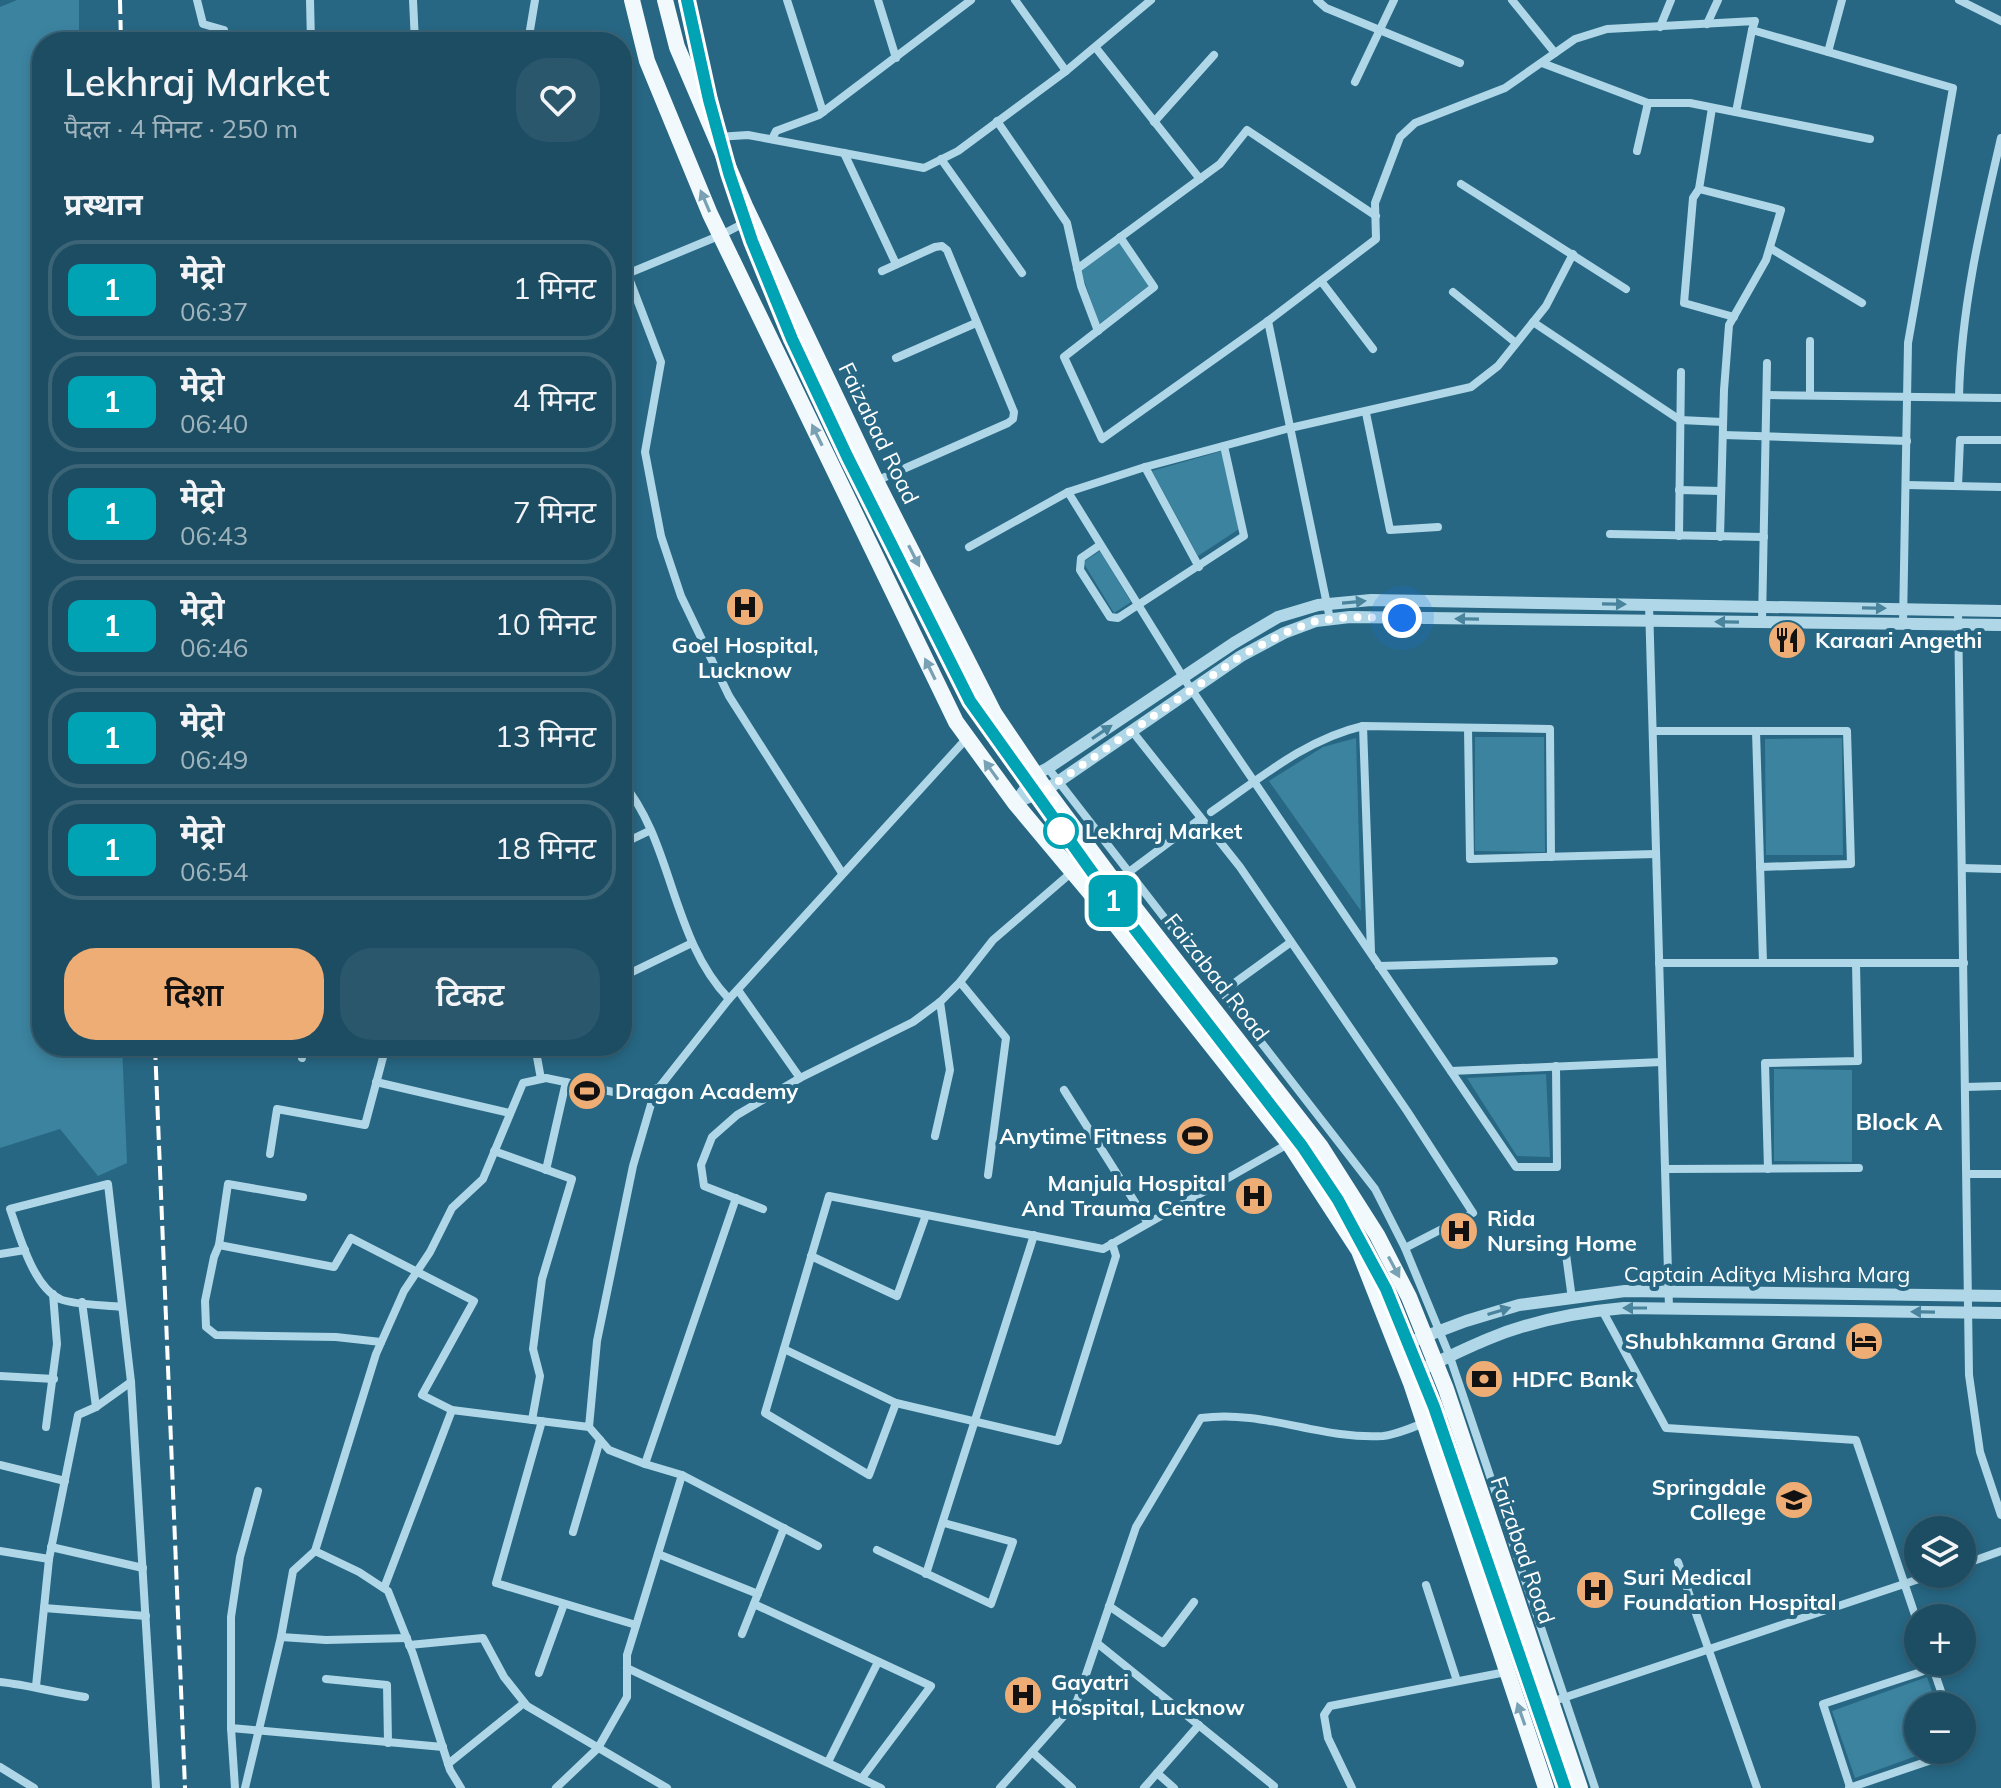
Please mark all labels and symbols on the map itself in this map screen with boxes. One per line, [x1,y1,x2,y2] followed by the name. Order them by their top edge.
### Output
[698,189,711,213] one-way arrow
[833,358,925,508] street label: Faizabad Road
[810,424,824,447] one-way arrow
[908,544,921,567] one-way arrow
[724,586,766,628] hospital icon: Goel Hospital, Lucknow
[1342,595,1367,608] one-way arrow
[1382,598,1422,638] your location
[1602,598,1627,610] one-way arrow
[1862,602,1887,614] one-way arrow
[1454,613,1479,625] one-way arrow
[1714,616,1739,628] one-way arrow
[1766,619,1808,661] restaurant icon: Karaari Angethi
[1815,626,1982,654] place label: Karaari Angethi
[672,631,818,684] place label: Goel Hospital, Lucknow
[923,658,937,681] one-way arrow
[1091,725,1113,740] one-way arrow
[984,760,1000,781] one-way arrow
[1044,814,1078,848] marker: Lekhraj Market
[1085,817,1242,845] place label: Lekhraj Market
[1087,875,1139,927] line badge: 1
[1159,908,1275,1046] street label: Faizabad Road
[566,1070,608,1112] sports icon: Dragon Academy
[615,1077,798,1105] place label: Dragon Academy
[1856,1106,1942,1136] district label: Block A
[1174,1115,1216,1157] sports icon: Anytime Fitness
[999,1122,1167,1150] place label: Anytime Fitness
[1021,1169,1226,1222] place label: Manjula Hospital And Trauma Centre
[1233,1175,1275,1217] hospital icon: Manjula Hospital And Trauma Centre
[1487,1204,1637,1257] place label: Rida Nursing Home
[1438,1210,1480,1252] hospital icon: Rida Nursing Home
[1386,1256,1400,1278] one-way arrow
[1624,1260,1910,1288] street label: Captain Aditya Mishra Marg
[1622,1302,1647,1314] one-way arrow
[1487,1304,1511,1317] one-way arrow
[1910,1306,1935,1318] one-way arrow
[1843,1320,1885,1362] hotel icon: Shubhkamna Grand
[1625,1327,1836,1355] place label: Shubhkamna Grand
[1463,1358,1505,1400] bank icon: HDFC Bank
[1512,1365,1634,1393] place label: HDFC Bank
[1485,1473,1561,1627] street label: Faizabad Road
[1652,1473,1766,1526] place label: Springdale College
[1773,1479,1815,1521] school or university icon: Springdale College
[1623,1563,1836,1616] place label: Suri Medical Foundation Hospital
[1574,1569,1616,1611] hospital icon: Suri Medical Foundation Hospital
[1051,1668,1245,1721] place label: Gayatri Hospital, Lucknow
[1002,1674,1044,1716] hospital icon: Gayatri Hospital, Lucknow
[1514,1702,1526,1726] one-way arrow

